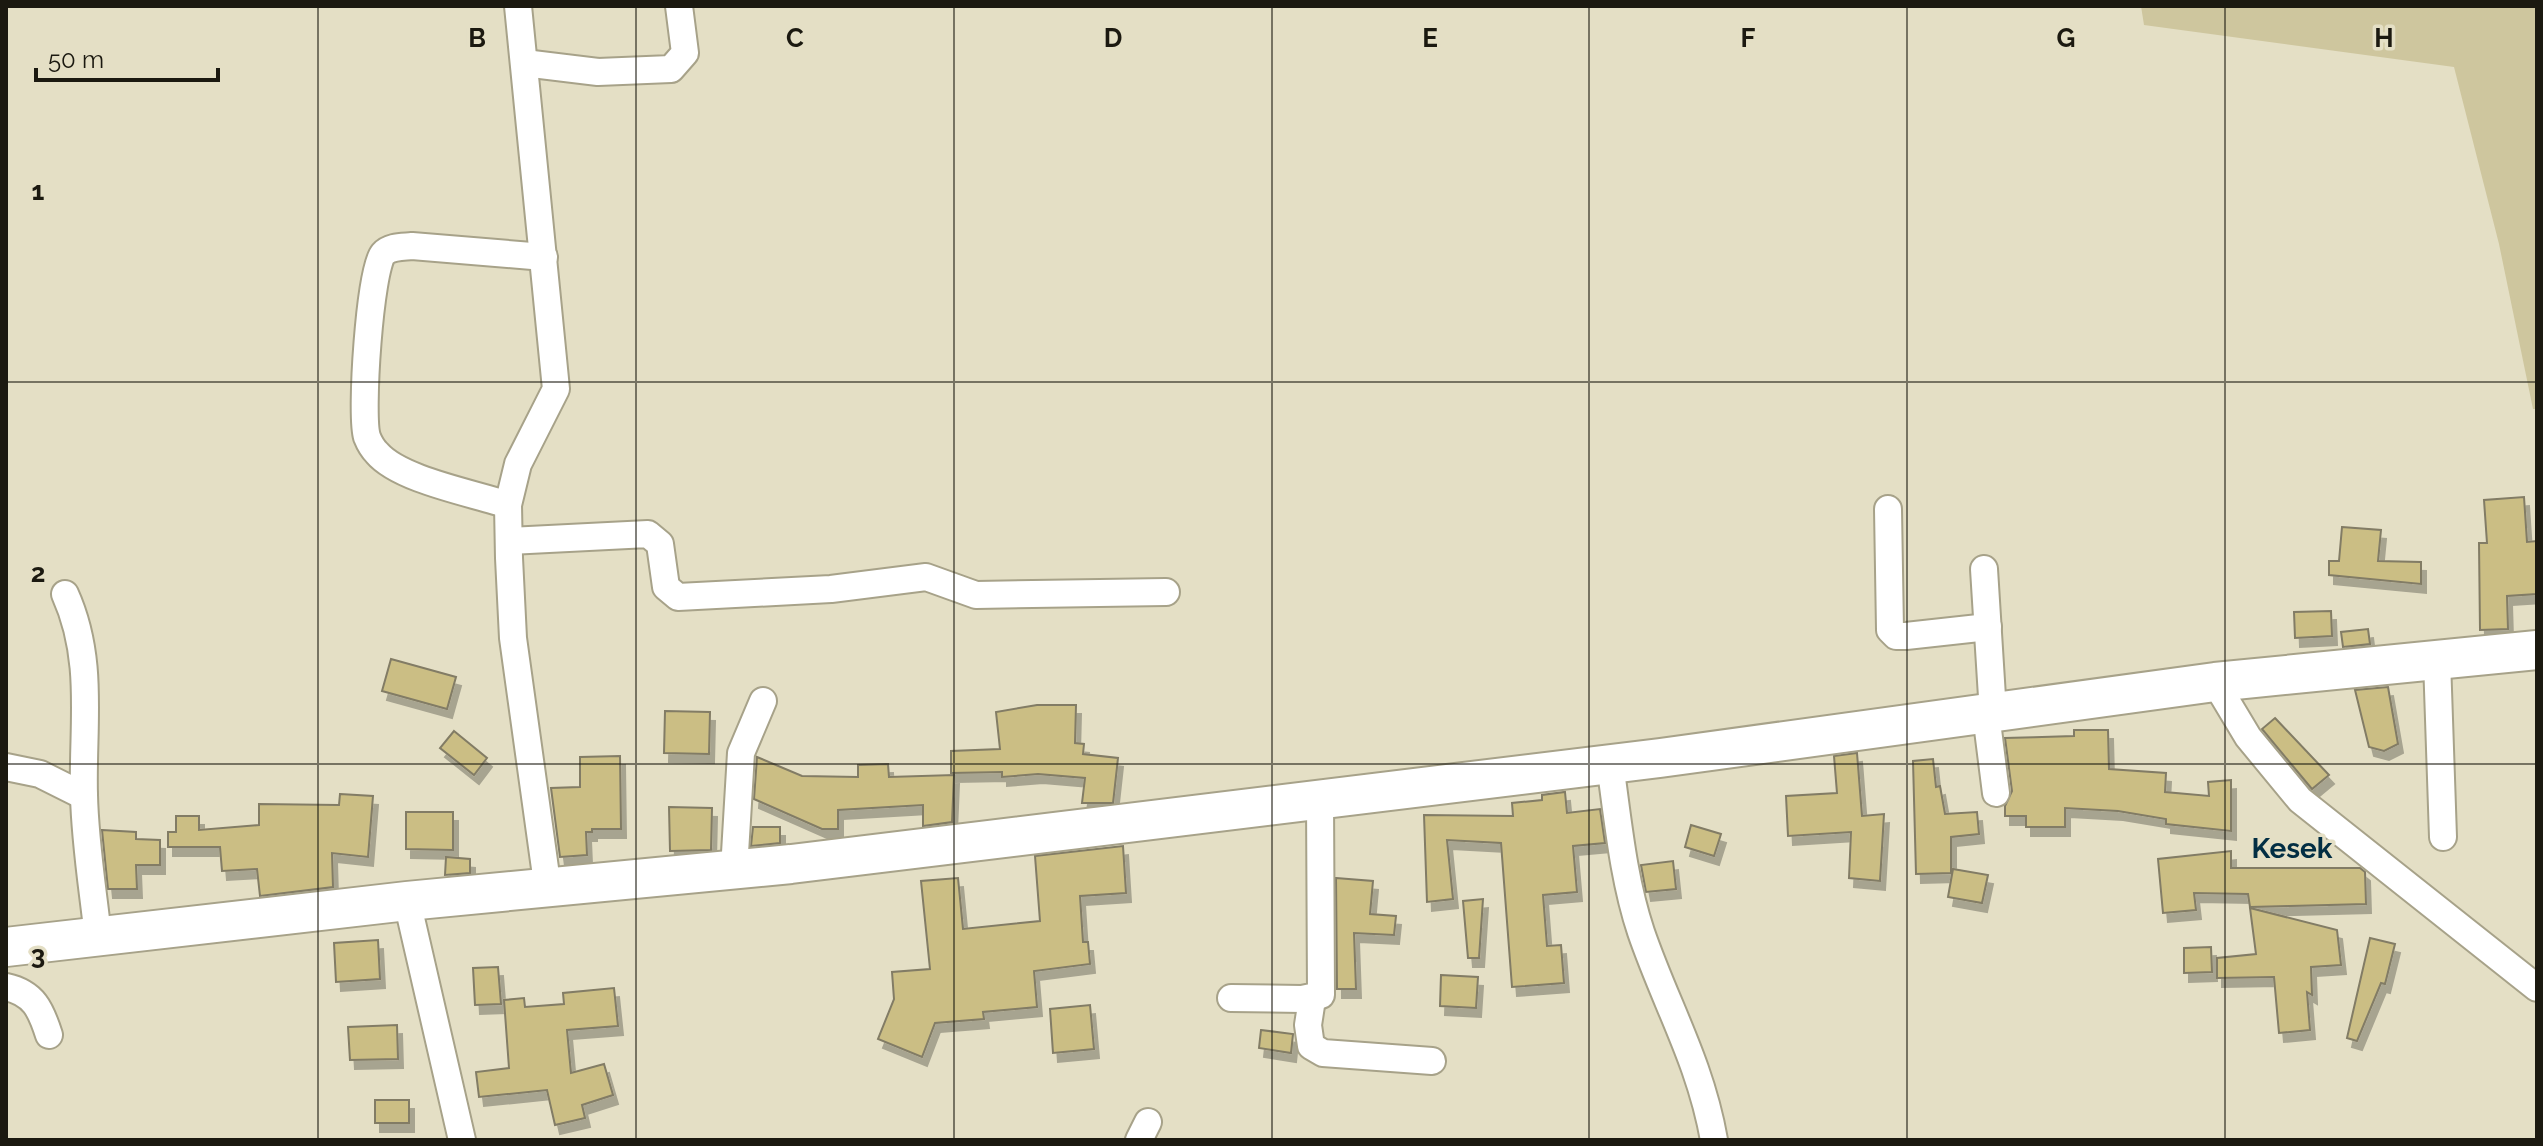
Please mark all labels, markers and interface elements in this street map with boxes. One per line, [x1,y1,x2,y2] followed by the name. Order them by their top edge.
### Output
[468,23,486,53] text: B
[786,23,804,53] text: C
[1104,23,1122,53] text: D
[1422,23,1438,53] text: E
[1741,23,1756,53] text: F
[2057,23,2075,53] text: G
[2374,23,2394,53] text: H
[36,32,218,82] scale bar
[48,45,104,74] text: 50 m
[32,176,45,206] text: 1
[31,558,45,588] text: 2
[2252,832,2333,865] district label: Kesek
[31,940,45,970] text: 3

